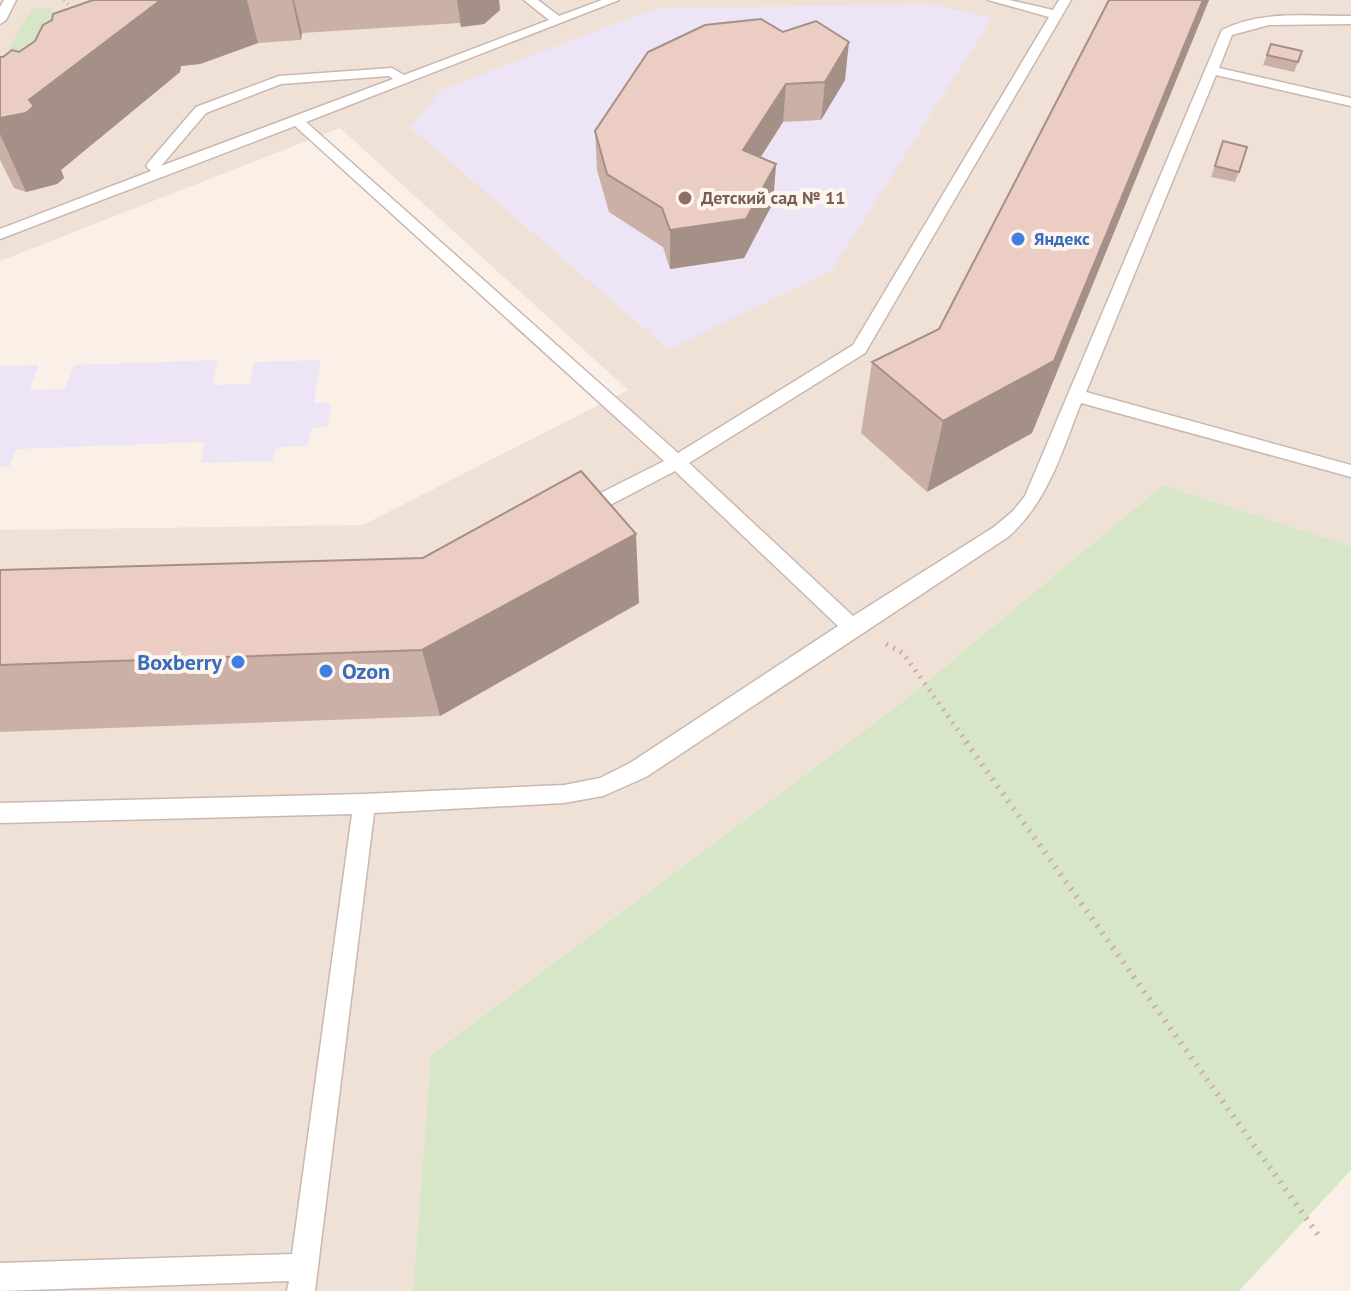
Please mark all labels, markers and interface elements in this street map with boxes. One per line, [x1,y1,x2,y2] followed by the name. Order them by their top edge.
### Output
[701,186,845,209] place label: Детский сад № 11
[676,189,694,207] marker: Детский сад № 11
[1034,227,1090,250] place label: Яндекс
[1009,230,1027,248] marker: Яндекс
[137,648,222,676] place label: Boxberry
[229,653,247,671] marker: Boxberry
[342,657,390,685] place label: Ozon
[317,662,335,680] marker: Ozon

